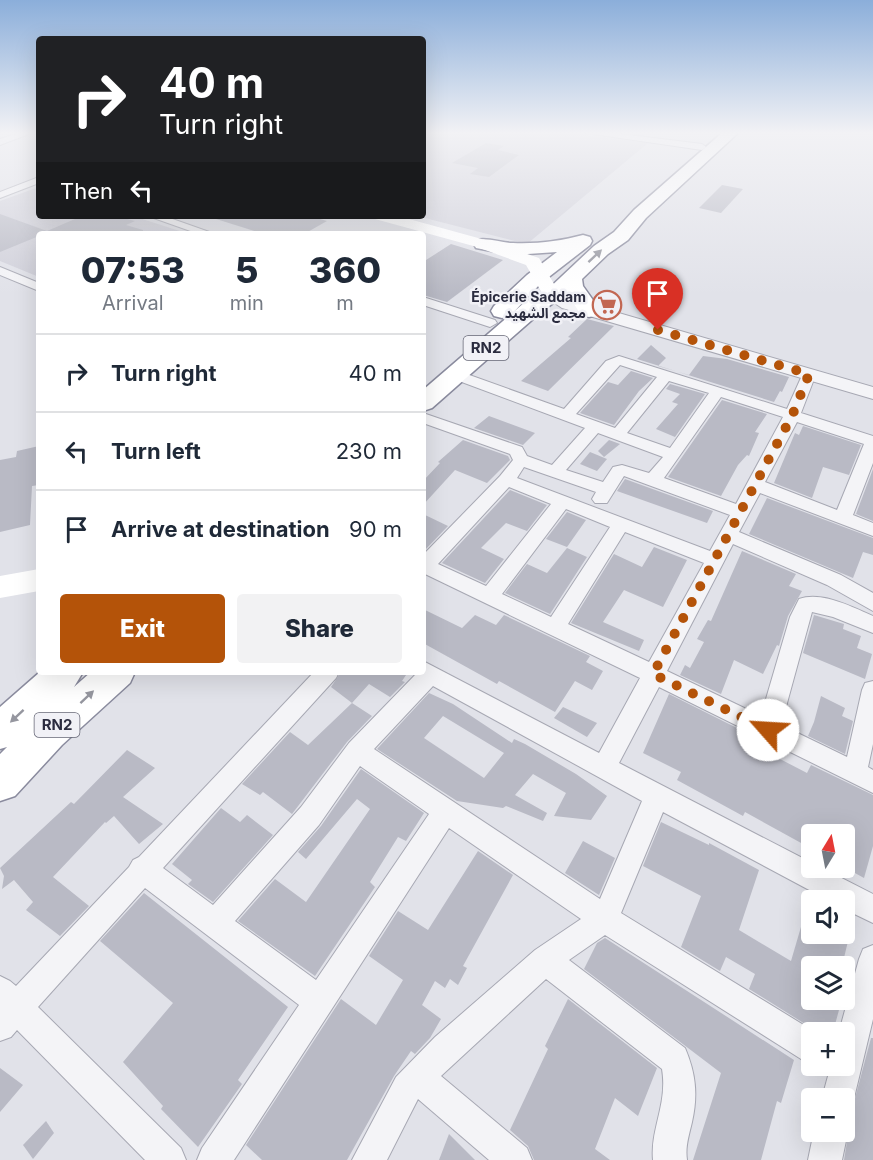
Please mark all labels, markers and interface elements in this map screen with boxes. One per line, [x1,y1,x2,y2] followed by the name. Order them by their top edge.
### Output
[159,57,264,108] text: 40 m
[60,60,138,138] icon: right
[159,108,283,141] text: Turn right
[125,174,158,207] icon: left
[60,178,113,204] text: Then
[81,248,185,292] text: 07:53
[235,248,259,292] text: 5
[309,248,381,292] text: 360
[587,249,602,263] one-way arrow
[632,268,683,330] pin
[641,277,674,310] icon: arrive
[471,287,586,323] place label: Épicerie Saddam مجمع الشهيد
[591,289,623,321] supermarket icon: Épicerie Saddam مجمع الشهيد
[102,291,164,315] text: Arrival
[230,291,264,315] text: min
[336,291,354,315] text: m
[464,336,508,360] road number: RN2
[60,357,93,390] icon: right
[111,360,217,386] text: Turn right
[348,360,402,386] text: 40 m
[60,435,93,468] icon: left
[111,438,201,464] text: Turn left
[336,438,402,464] text: 230 m
[60,513,93,546] icon: arrive
[111,516,330,542] text: Arrive at destination
[349,516,402,542] text: 90 m
[60,594,225,663] button: Exit
[237,594,402,663] button: Share
[80,690,95,704] one-way arrow
[736,698,800,762] position arrow
[10,709,25,722] one-way arrow
[34,713,80,737] road number: RN2
[801,824,855,878] north arrow
[801,824,855,1142] map controls
[801,890,855,944] button: sound
[801,956,855,1010] button: layers
[801,1022,855,1076] button: +
[801,1088,855,1142] button: −

